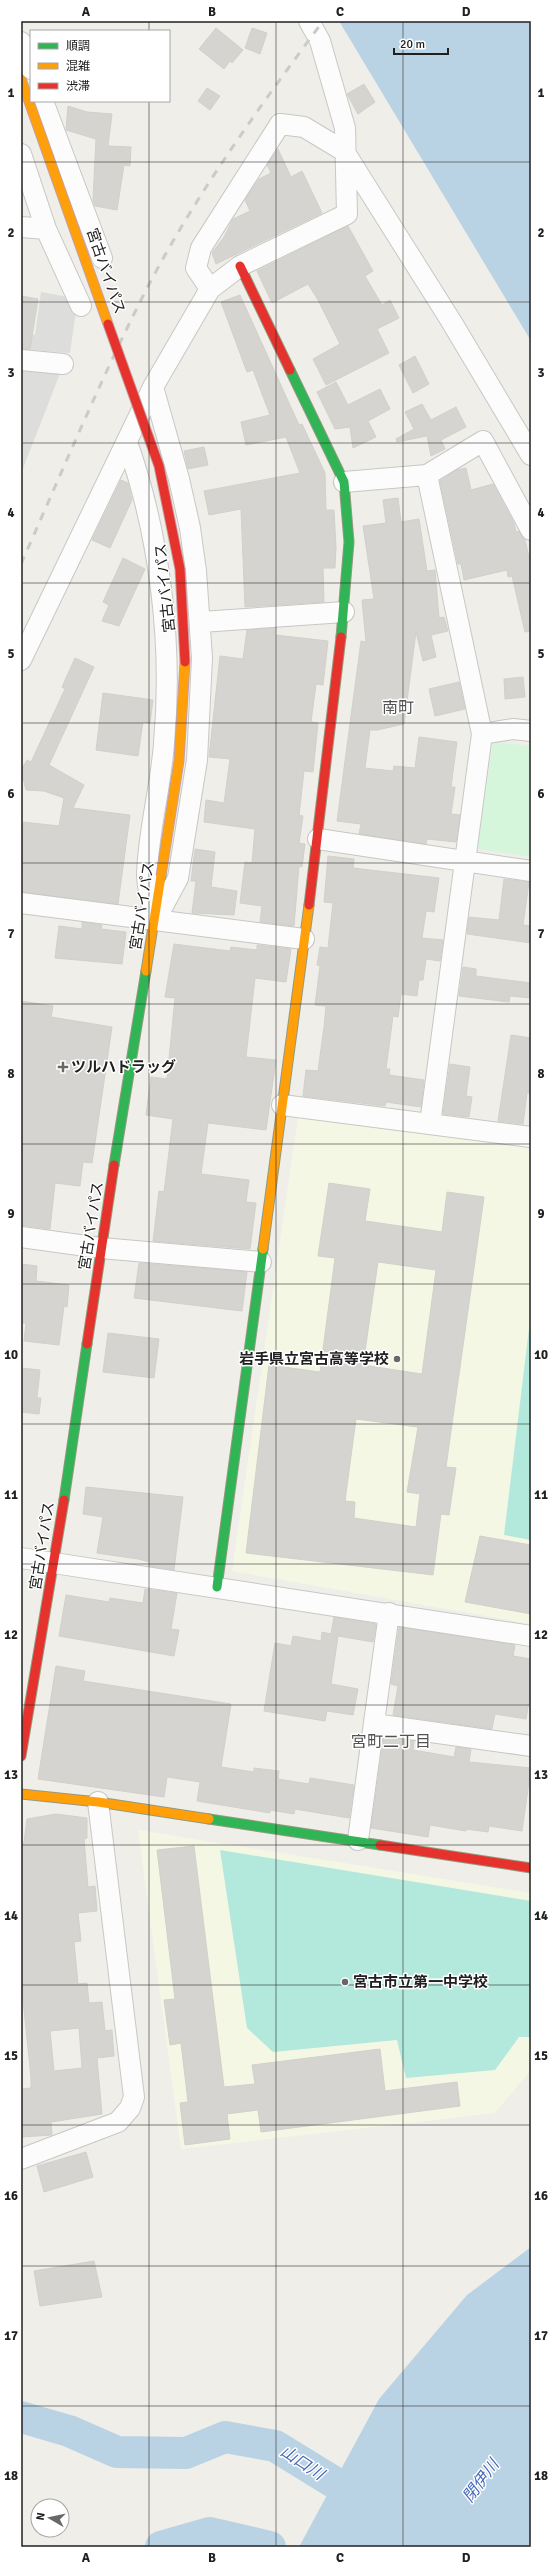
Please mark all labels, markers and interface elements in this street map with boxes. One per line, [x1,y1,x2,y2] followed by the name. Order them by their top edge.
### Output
[82,4,91,20] text: A
[208,4,216,20] text: B
[336,4,344,20] text: C
[462,4,471,20] text: D
[30,30,170,102] legend
[394,30,448,56] scale bar
[400,37,425,52] text: 20 m
[66,39,90,54] text: 順調
[66,59,90,74] text: 混雑
[66,79,90,94] text: 渋滞
[7,85,15,101] text: 1
[537,85,545,101] text: 1
[7,225,15,241] text: 2
[537,225,545,241] text: 2
[83,226,129,316] street label: 宮古バイパス
[7,365,15,381] text: 3
[537,365,545,381] text: 3
[7,505,15,521] text: 4
[537,505,545,521] text: 4
[151,542,179,634] street label: 宮古バイパス
[7,646,15,662] text: 5
[537,646,545,662] text: 5
[382,698,414,718] district label: 南町
[7,786,15,802] text: 6
[537,786,545,802] text: 6
[126,860,158,952] street label: 宮古バイパス
[7,926,15,942] text: 7
[537,926,545,942] text: 7
[71,1058,176,1076] place label: ツルハドラッグ
[58,1062,68,1072] marker: ツルハドラッグ
[7,1066,15,1082] text: 8
[537,1066,545,1082] text: 8
[75,1180,107,1272] street label: 宮古バイパス
[7,1206,15,1222] text: 9
[537,1206,545,1222] text: 9
[4,1347,18,1363] text: 10
[534,1347,548,1363] text: 10
[239,1350,389,1368] place label: 岩手県立宮古高等学校
[392,1354,402,1364] marker: 岩手県立宮古高等学校
[4,1487,18,1503] text: 11
[534,1487,548,1503] text: 11
[26,1500,58,1592] street label: 宮古バイパス
[4,1627,18,1643] text: 12
[534,1627,548,1643] text: 12
[351,1732,431,1752] district label: 宮町二丁目
[4,1767,18,1783] text: 13
[534,1767,548,1783] text: 13
[4,1908,18,1924] text: 14
[534,1908,548,1924] text: 14
[353,1973,488,1991] place label: 宮古市立第一中学校
[340,1977,350,1987] marker: 宮古市立第一中学校
[4,2048,18,2064] text: 15
[534,2048,548,2064] text: 15
[4,2188,18,2204] text: 16
[534,2188,548,2204] text: 16
[4,2328,18,2344] text: 17
[534,2328,548,2344] text: 17
[276,2442,329,2486] water label: 山口川
[459,2454,505,2506] water label: 閉伊川
[4,2468,18,2484] text: 18
[534,2468,548,2484] text: 18
[30,2498,70,2538] north arrow
[34,2512,48,2521] text: N
[82,2550,91,2566] text: A
[208,2550,216,2566] text: B
[336,2550,344,2566] text: C
[462,2550,471,2566] text: D

